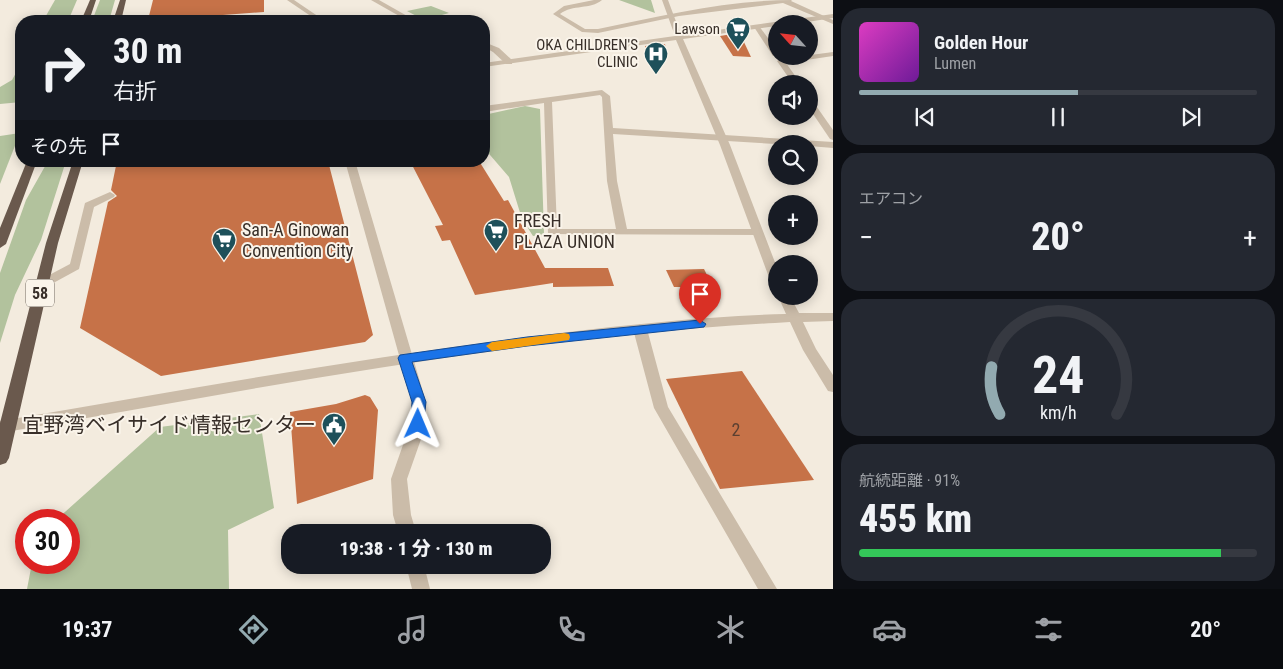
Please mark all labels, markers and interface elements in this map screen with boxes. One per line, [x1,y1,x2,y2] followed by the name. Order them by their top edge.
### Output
[768,15,818,65] north arrow
[768,15,818,305] map controls
[725,16,751,50] supermarket icon: Lawson
[674,20,720,38] place label: Lawson
[113,31,182,72] text: 30 m
[934,31,1028,54] text: Golden Hour
[30,35,95,100] icon: right
[536,36,638,71] place label: OKA CHILDREN'S CLINIC
[643,41,669,75] hospital icon: OKA CHILDREN'S CLINIC
[934,54,976,73] text: Lumen
[768,75,818,125] button: sound
[113,79,157,104] text: 右折
[911,103,939,131] icon: previous
[1044,103,1072,131] icon: pause
[1177,103,1205,131] icon: next
[97,130,125,158] icon: arrive
[30,135,87,158] text: その先
[768,135,818,185] button: search
[859,189,923,208] text: エアコン
[768,195,818,245] button: +
[514,210,615,252] place label: FRESH PLAZA UNION
[1031,215,1085,259] text: 20°
[483,218,509,252] supermarket icon: FRESH PLAZA UNION
[242,219,354,261] place label: San-A Ginowan Convention City
[859,221,873,254] text: −
[1243,221,1257,254] text: +
[211,227,237,261] supermarket icon: San-A Ginowan Convention City
[768,255,818,305] button: −
[679,273,721,324] pin
[26,280,54,306] road number: 58
[686,280,714,308] icon: arrive
[1032,345,1084,406] text: 24
[391,397,443,449] position arrow
[1040,402,1076,423] text: km/h
[321,412,347,446] public building icon: 宜野湾ベイサイド情報センター
[22,413,316,437] place label: 宜野湾ベイサイド情報センター
[732,419,741,440] house number: 2
[859,471,960,490] text: 航続距離 · 91%
[859,497,972,541] text: 455 km
[15,509,80,574] speed limit sign: 30
[339,537,493,560] text: 19:38 · 1 分 · 130 m
[236,612,271,647] icon: directions
[395,612,430,647] icon: music
[554,612,589,647] icon: phone
[713,612,748,647] icon: climate
[872,612,907,647] icon: car
[1031,612,1066,647] icon: filters
[62,617,112,642] text: 19:37
[1190,617,1221,642] text: 20°

